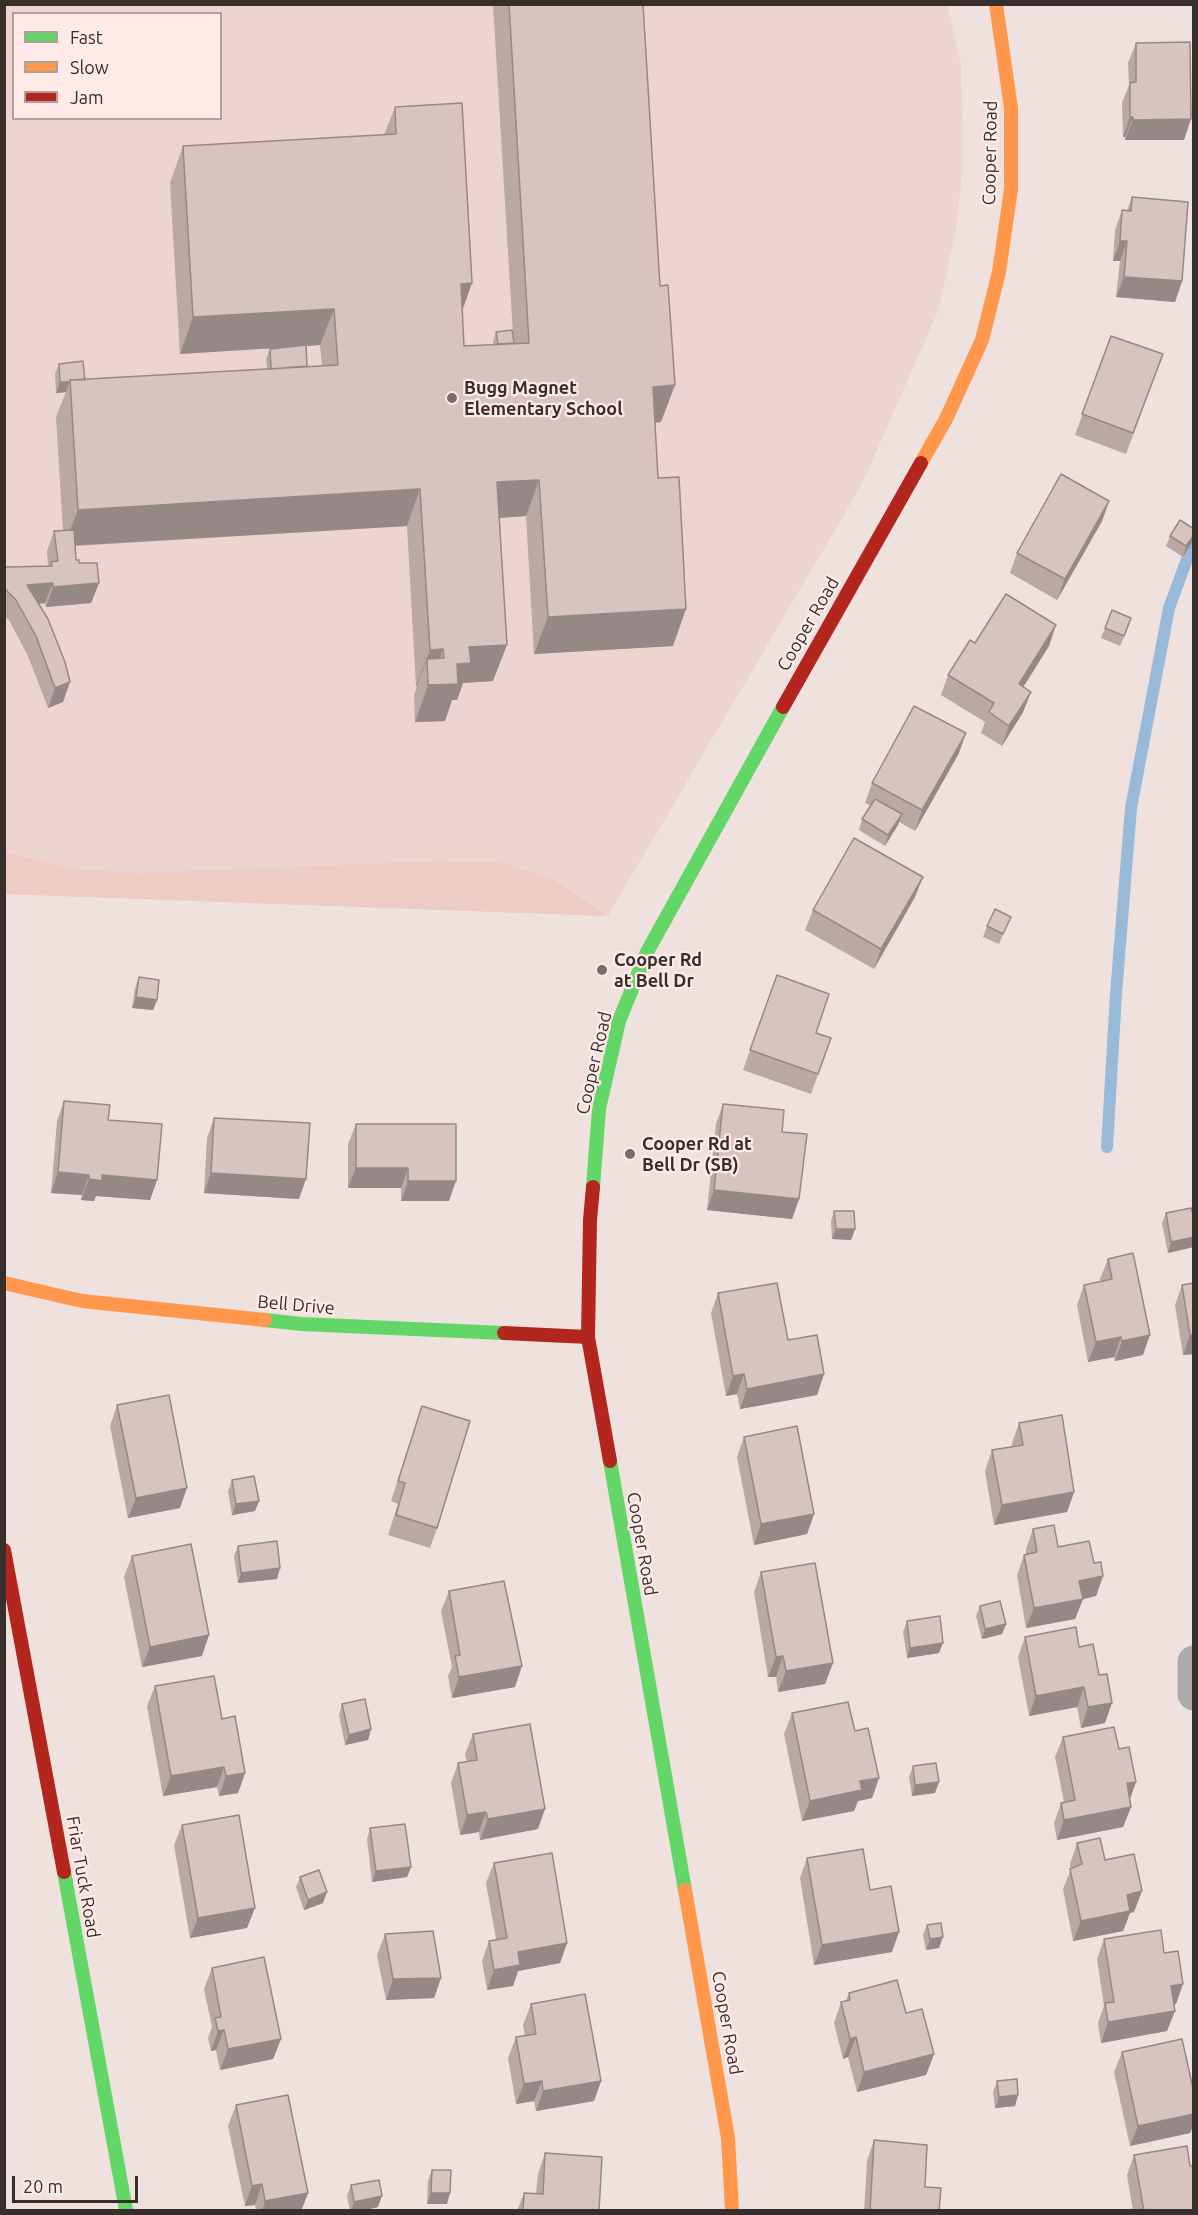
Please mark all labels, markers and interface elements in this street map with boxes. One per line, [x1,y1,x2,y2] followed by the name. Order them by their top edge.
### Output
[12,12,222,120] legend
[70,27,103,47] text: Fast
[70,57,109,77] text: Slow
[70,87,104,107] text: Jam
[978,100,1002,206] street label: Cooper Road
[464,377,623,420] place label: Bugg Magnet Elementary School
[445,391,459,405] marker: Bugg Magnet Elementary School
[772,573,844,675] street label: Cooper Road
[614,949,702,992] place label: Cooper Rd at Bell Dr
[595,963,609,977] marker: Cooper Rd at Bell Dr
[572,1009,616,1117] street label: Cooper Road
[642,1133,752,1176] place label: Cooper Rd at Bell Dr (SB)
[623,1147,637,1161] marker: Cooper Rd at Bell Dr (SB)
[256,1291,336,1319] street label: Bell Drive
[622,1490,662,1598] street label: Cooper Road
[62,1814,104,1940] street label: Friar Tuck Road
[707,1969,747,2077] street label: Cooper Road
[15,2164,141,2202] scale bar
[23,2176,63,2196] text: 20 m

